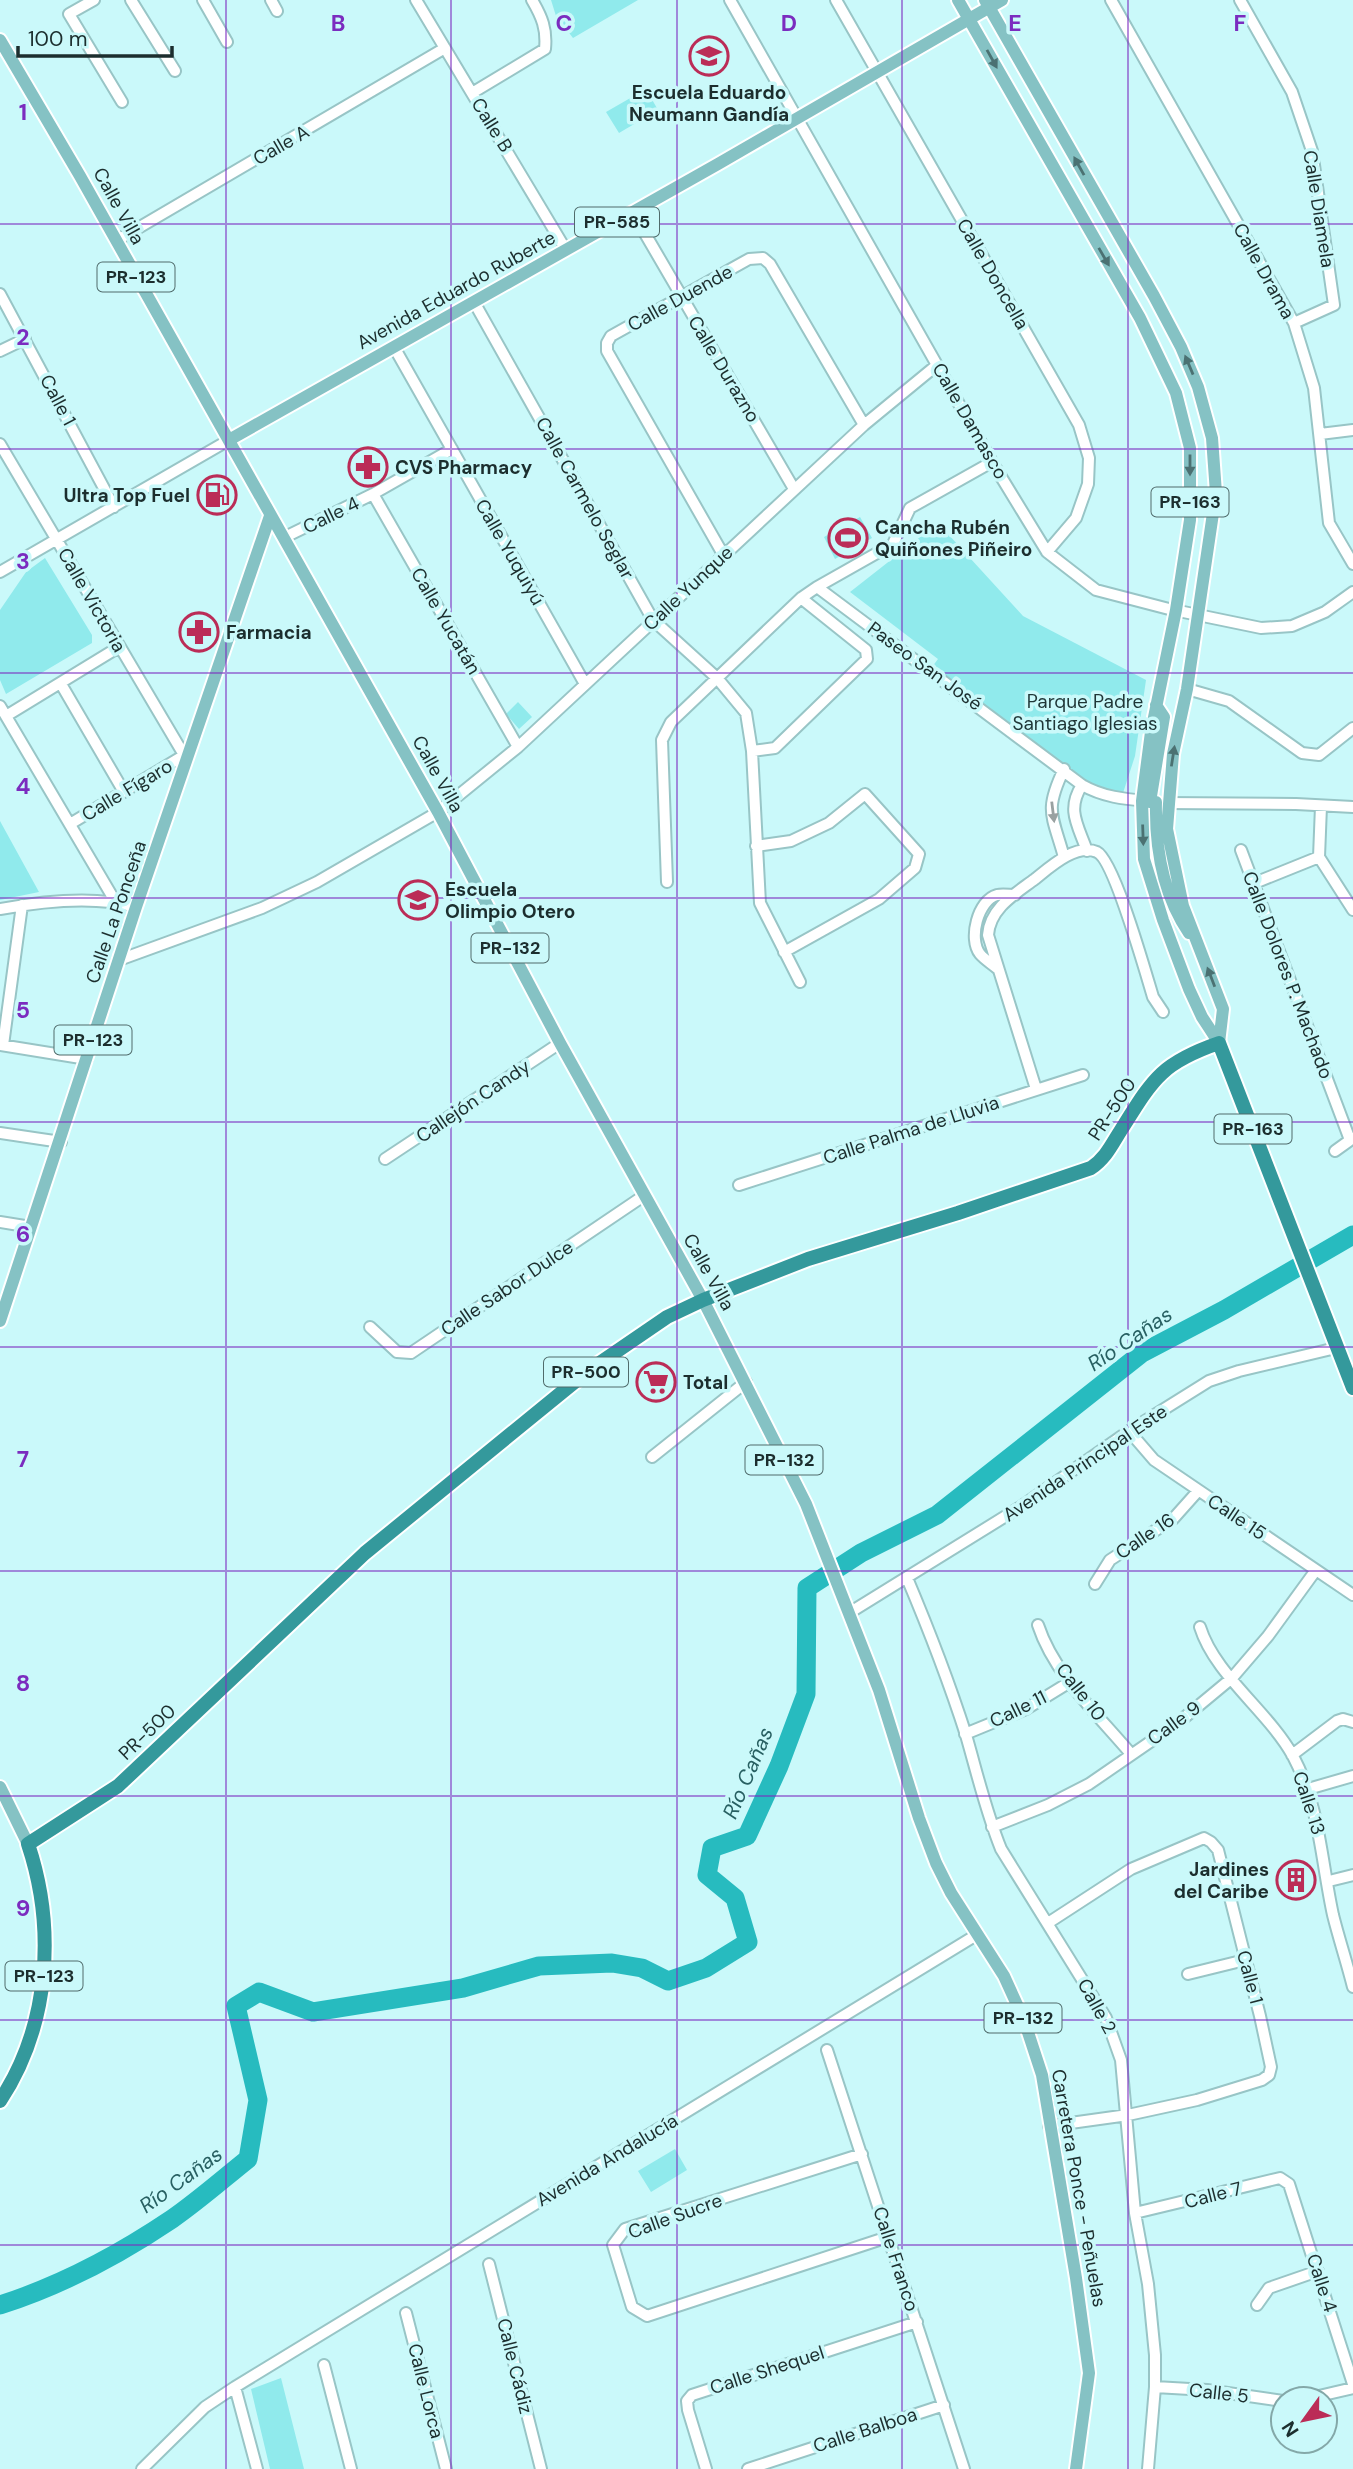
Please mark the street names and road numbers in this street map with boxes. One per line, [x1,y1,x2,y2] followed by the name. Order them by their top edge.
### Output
[466,93,518,157] street label: Calle B
[248,119,314,171] street label: Calle A
[1297,149,1341,269] street label: Calle Diamela
[88,163,150,249] street label: Calle Villa
[575,208,659,236] road number: PR-585
[951,214,1035,334] street label: Calle Doncella
[1227,219,1301,323] street label: Calle Drama
[352,225,560,355] street label: Avenida Eduardo Ruberte
[623,259,737,337] street label: Calle Duende
[97,262,174,292] road number: PR-123
[682,311,766,427] street label: Calle Durazno
[927,358,1013,484] street label: Calle Damasco
[34,370,82,430] street label: Calle 1
[530,413,640,583] street label: Calle Carmelo Seglar
[1152,488,1228,516] road number: PR-163
[299,491,363,539] street label: Calle 4
[470,494,550,610] street label: Calle Yuquiyú
[638,540,738,636] street label: Calle Yunque
[52,543,132,657] street label: Calle Victoria
[405,563,487,679] street label: Calle Yucatán
[863,616,987,716] street label: Paseo San José
[407,731,469,817] street label: Calle Villa
[77,753,177,827] street label: Calle Fígaro
[80,837,152,987] street label: Calle La Ponceña
[1237,868,1339,1082] street label: Calle Dolores P. Machado
[472,933,548,962] road number: PR-132
[55,1026,132,1055] road number: PR-123
[411,1053,535,1148] street label: Callejón Candy
[1082,1073,1142,1145] street label: PR-500
[820,1090,1002,1170] street label: Calle Palma de Lluvia
[1214,1114,1292,1144] road number: PR-163
[678,1229,740,1315] street label: Calle Villa
[436,1234,578,1342] street label: Calle Sabor Dulce
[544,1358,628,1386] road number: PR-500
[998,1399,1172,1527] street label: Avenida Principal Este
[746,1446,822,1475] road number: PR-132
[1203,1488,1271,1546] street label: Calle 15
[1111,1507,1179,1565] street label: Calle 16
[1050,1658,1112,1726] street label: Calle 10
[985,1685,1051,1733] street label: Calle 11
[1142,1695,1206,1751] street label: Calle 9
[113,1699,181,1765] street label: PR-500
[1287,1768,1331,1838] street label: Calle 13
[1231,1948,1269,2006] street label: Calle 1
[5,1962,82,1990] road number: PR-123
[1072,1974,1122,2038] street label: Calle 2
[984,2004,1062,2032] road number: PR-132
[1046,2067,1112,2309] street label: Carretera Ponce - Peñuelas
[532,2108,682,2212] street label: Avenida Andalucía
[1182,2176,1244,2214] street label: Calle 7
[624,2187,726,2245] street label: Calle Sucre
[867,2203,925,2315] street label: Calle Franco
[1301,2251,1343,2315] street label: Calle 4
[491,2316,539,2416] street label: Calle Cádiz
[707,2340,827,2400] street label: Calle Shequel
[402,2341,450,2441] street label: Calle Lorca
[1188,2377,1250,2409] street label: Calle 5
[810,2401,920,2459] street label: Calle Balboa

